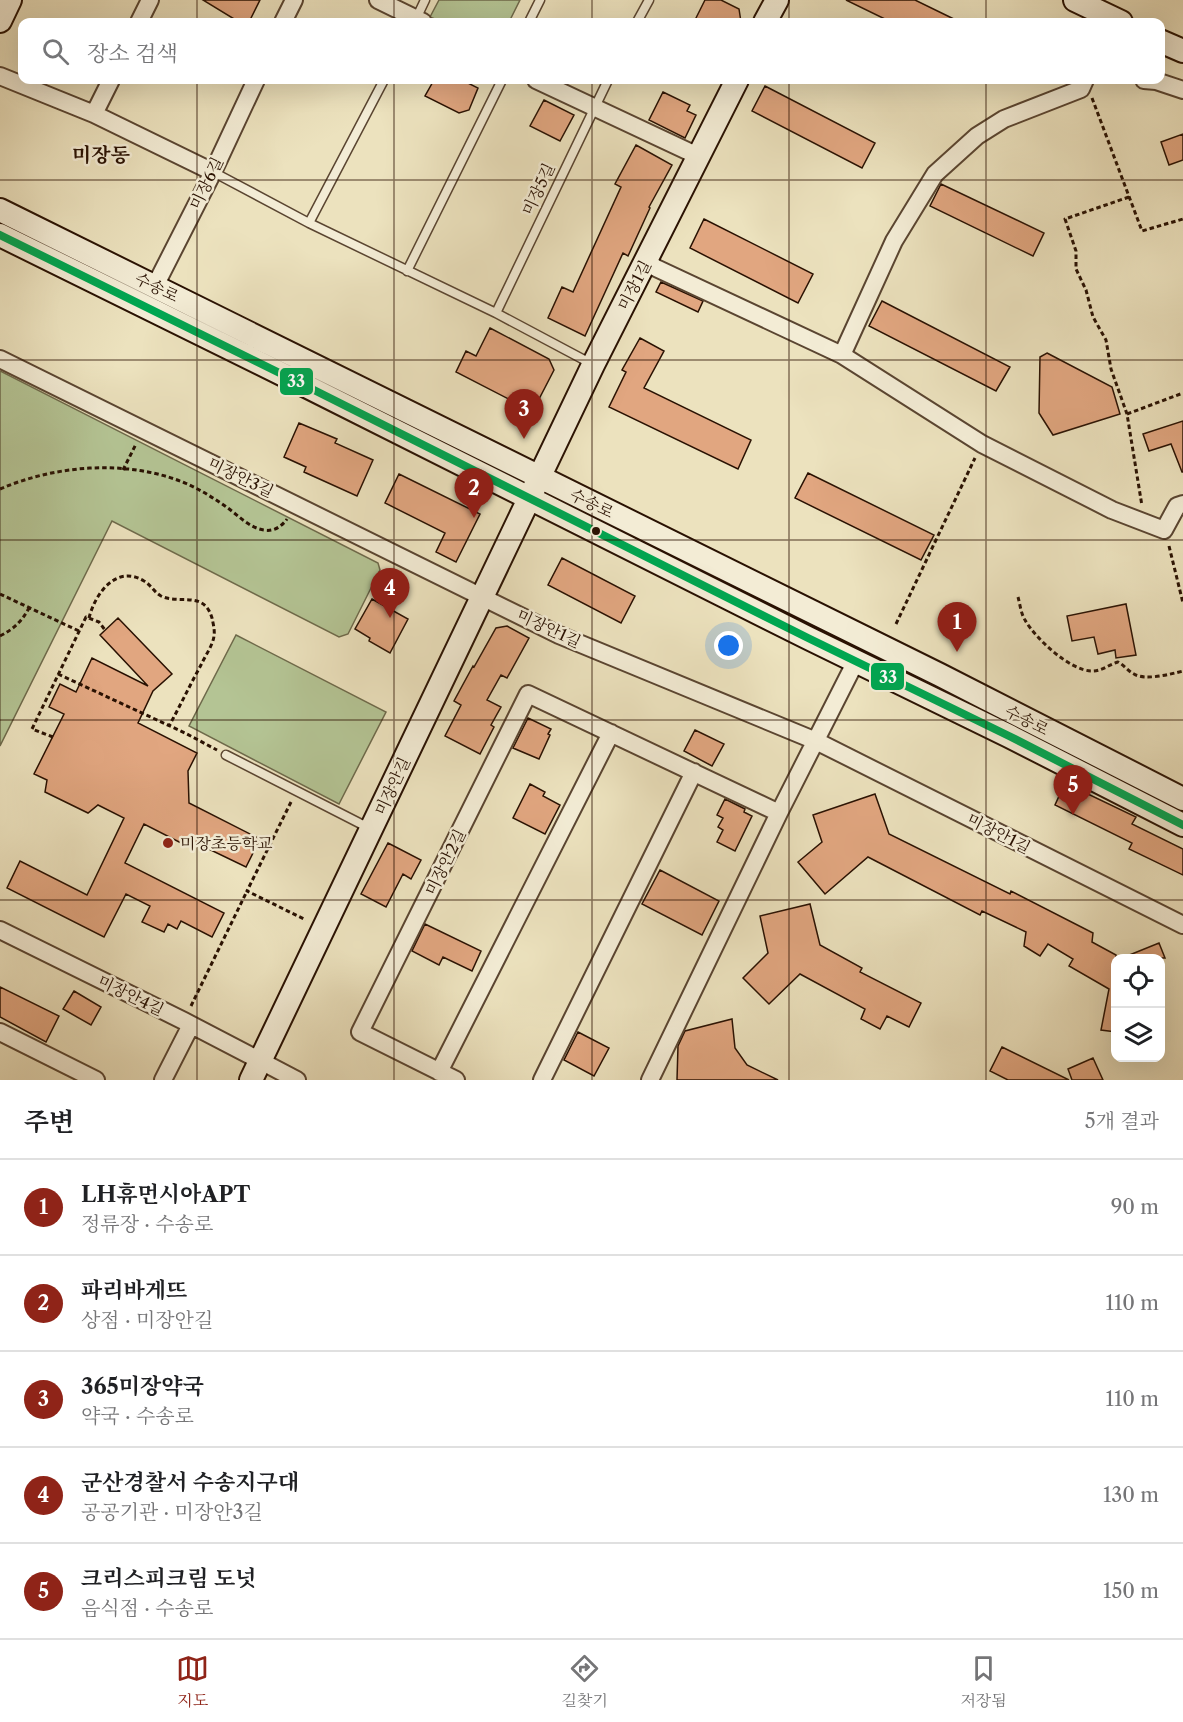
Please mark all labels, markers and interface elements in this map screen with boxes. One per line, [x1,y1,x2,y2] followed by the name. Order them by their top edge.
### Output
[18,18,1165,84] search box
[39,35,72,68] icon: search
[87,40,178,67] text: 장소 검색
[72,143,131,167] district label: 미장동
[185,154,227,212] street label: 미장6길
[517,160,559,218] street label: 미장5길
[613,257,655,313] street label: 미장1길
[132,268,183,306] street label: 수송로
[279,367,314,396] line badge: 33
[287,371,305,391] text: 33
[504,390,544,439] pin: 3
[205,453,277,501] street label: 미장안3길
[454,468,494,518] pin: 2
[567,484,618,522] street label: 수송로
[590,525,602,537] unlabelled marker
[370,568,410,618] pin: 4
[938,602,976,652] pin: 1
[514,604,584,652] street label: 미장안1길
[714,631,743,660] your location
[870,662,905,691] line badge: 33
[879,667,897,687] text: 33
[1002,701,1053,740] street label: 수송로
[370,754,414,818] street label: 미장안길
[1054,766,1092,815] pin: 5
[964,809,1034,857] street label: 미장안1길
[420,826,470,898] street label: 미장안2길
[180,833,273,853] place label: 미장초등학교
[161,836,175,850] marker: 미장초등학교
[1111,954,1165,1062] map controls
[1111,954,1165,1008] button: locate
[95,970,167,1020] street label: 미장안4길
[1111,1008,1165,1062] button: layers
[24,1106,74,1138] text: 주변
[1085,1109,1159,1133] text: 5개 결과
[81,1181,250,1208] text: LH휴먼시아APT
[39,1195,48,1219] text: 1
[1111,1195,1159,1219] text: 90 m
[81,1212,213,1236] text: 정류장 · 수송로
[81,1277,187,1304] text: 파리바게뜨
[38,1291,49,1315] text: 2
[1106,1291,1159,1315] text: 110 m
[81,1308,213,1332] text: 상점 · 미장안길
[81,1373,204,1400] text: 365미장약국
[38,1387,49,1411] text: 3
[1106,1387,1159,1411] text: 110 m
[81,1404,194,1428] text: 약국 · 수송로
[81,1469,299,1496] text: 군산경찰서 수송지구대
[38,1483,49,1507] text: 4
[1103,1483,1159,1507] text: 130 m
[81,1500,263,1524] text: 공공기관 · 미장안3길
[81,1565,257,1592] text: 크리스피크림 도넛
[38,1579,49,1603] text: 5
[1103,1579,1159,1603] text: 150 m
[81,1596,213,1620] text: 음식점 · 수송로
[176,1652,209,1711] tab: 지도
[562,1652,608,1711] tab: 길찾기
[960,1652,1007,1711] tab: 저장됨

